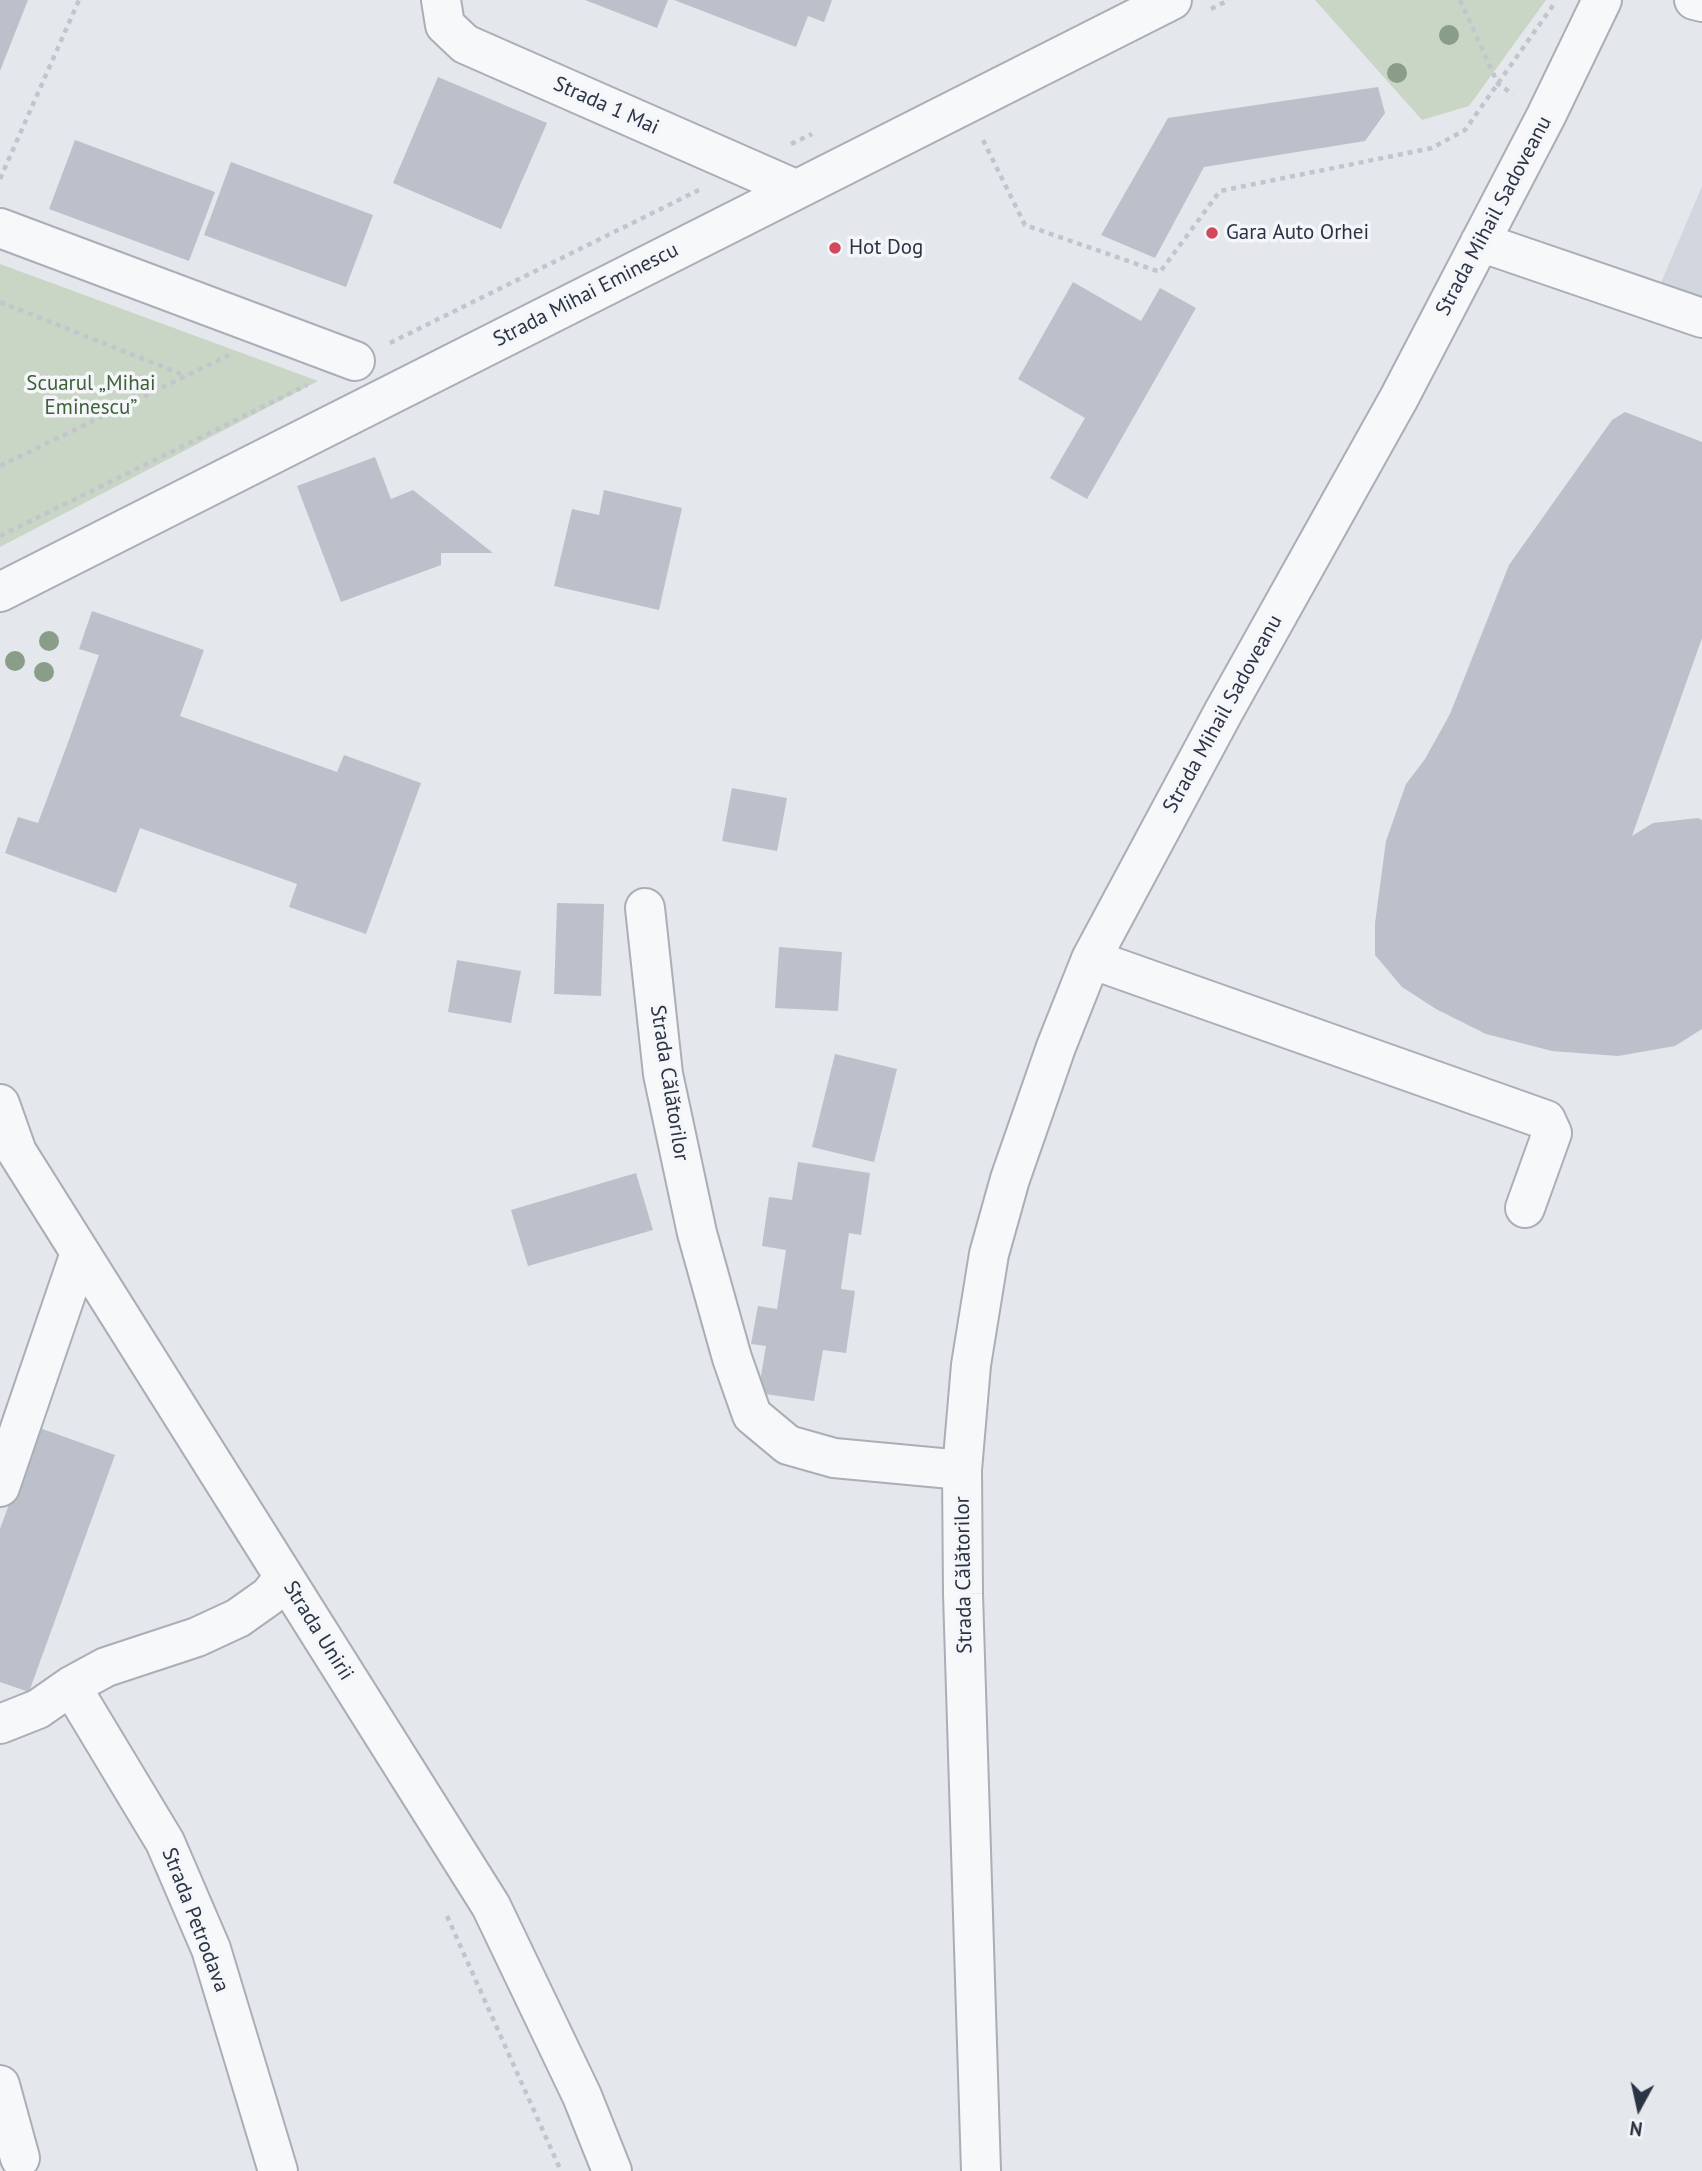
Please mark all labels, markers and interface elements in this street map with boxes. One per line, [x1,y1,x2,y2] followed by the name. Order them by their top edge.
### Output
[549,72,663,140] street label: Strada 1 Mai
[1431,112,1557,320] street label: Strada Mihail Sadoveanu
[1226,220,1369,246] place label: Gara Auto Orhei
[1204,225,1220,241] marker: Gara Auto Orhei
[849,235,923,261] place label: Hot Dog
[489,237,683,353] street label: Strada Mihai Eminescu
[827,240,843,256] marker: Hot Dog
[26,371,156,421] park label: Scuarul „Mihai Eminescu”
[1158,611,1288,817] street label: Strada Mihail Sadoveanu
[644,1003,694,1163] street label: Strada Călătorilor
[950,1496,978,1654] street label: Strada Călătorilor
[278,1577,358,1685] street label: Strada Unirii
[156,1844,234,1996] street label: Strada Petrodava
[1604,2073,1674,2143] north arrow
[1628,2116,1644,2142] text: N

